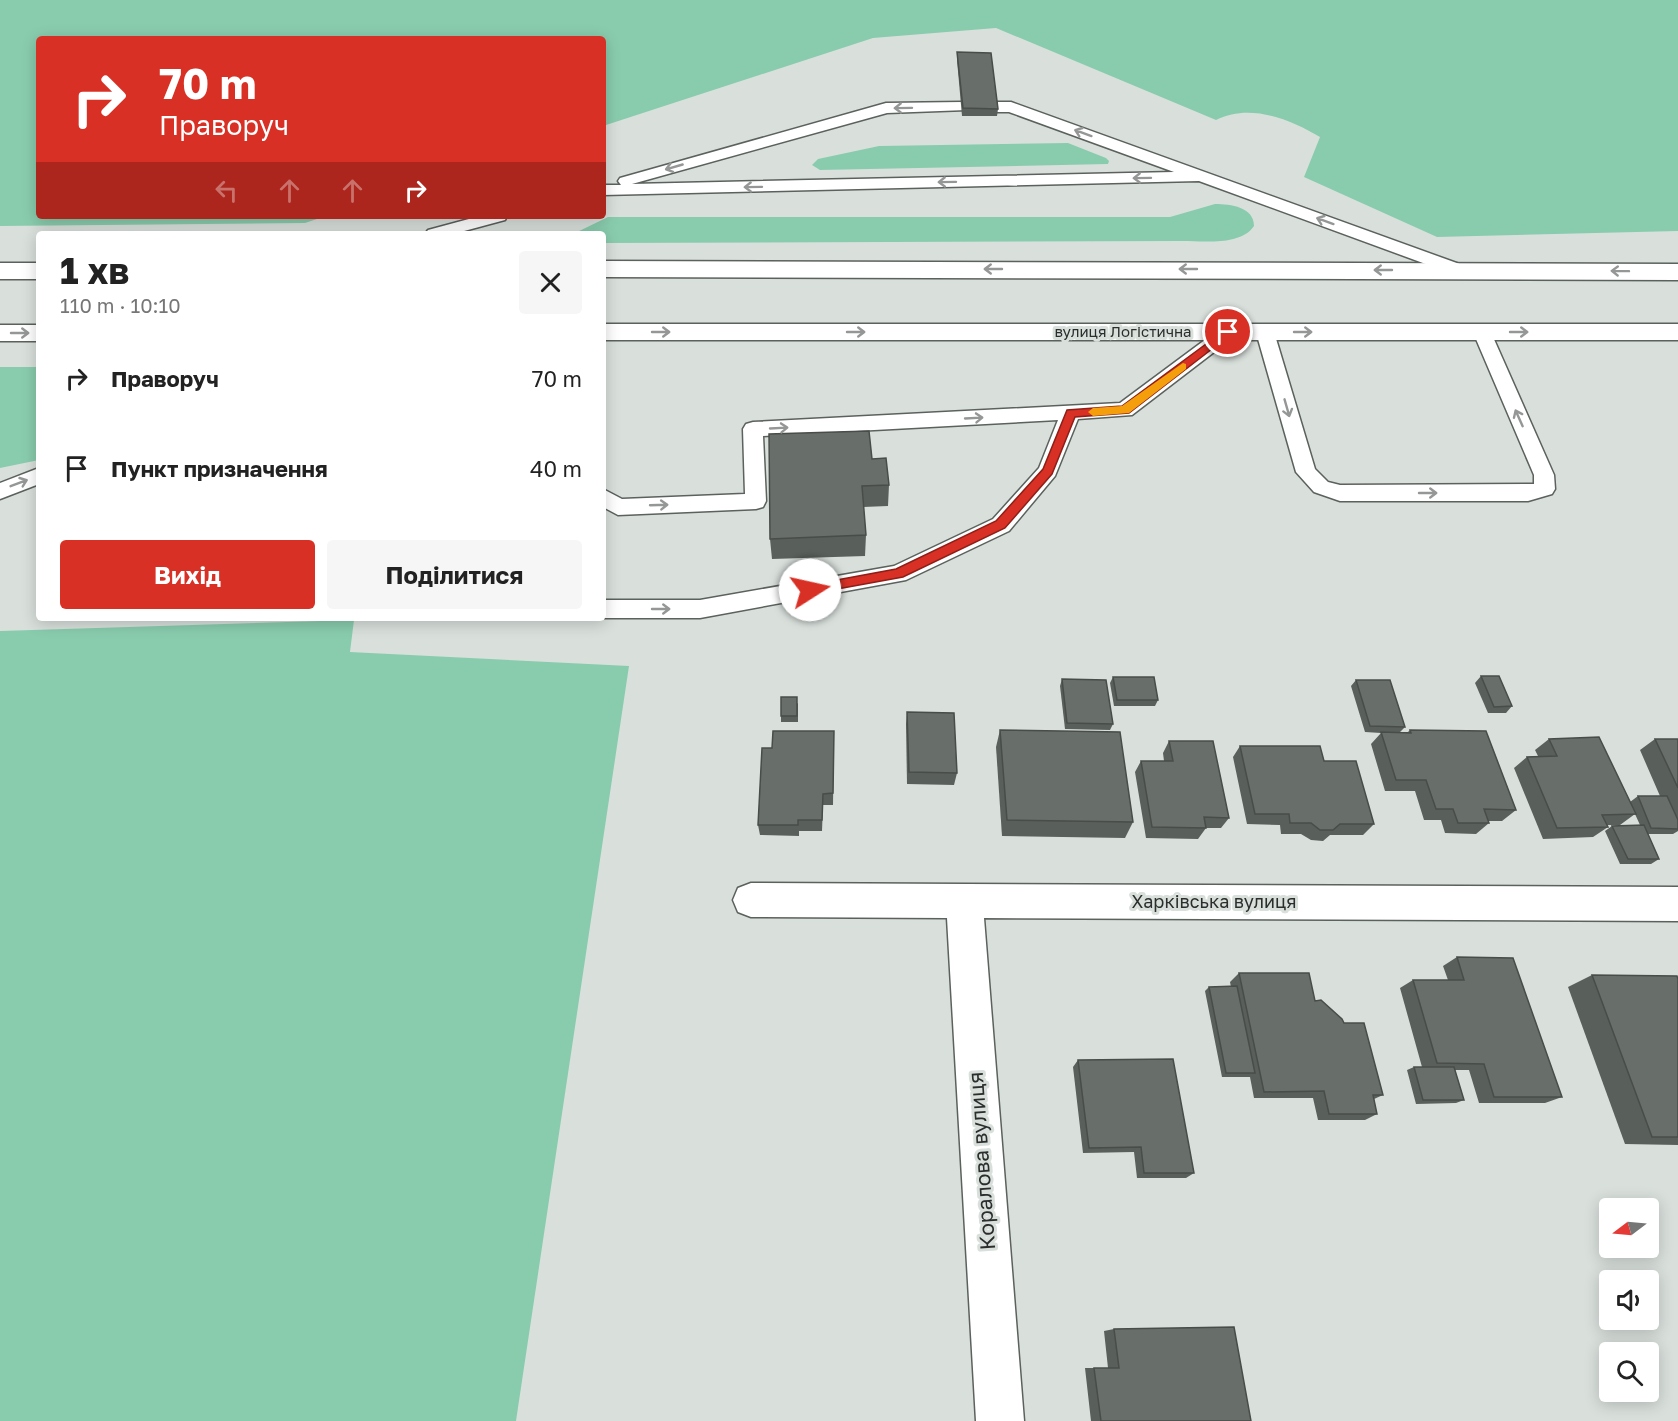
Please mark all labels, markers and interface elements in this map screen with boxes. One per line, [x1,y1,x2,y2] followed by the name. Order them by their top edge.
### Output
[159,58,256,108] text: 70 m
[60,60,138,138] icon: right
[894,102,914,114] one-way arrow
[159,109,289,141] text: Праворуч
[1074,127,1093,138] one-way arrow
[665,162,684,173] one-way arrow
[1133,172,1153,184] one-way arrow
[210,174,243,207] icon: left
[273,174,306,207] icon: ahead
[336,174,369,207] icon: ahead
[399,174,432,207] icon: right
[938,176,958,188] one-way arrow
[743,181,763,192] one-way arrow
[1316,215,1335,226] one-way arrow
[60,249,129,292] text: 1 хв
[519,251,582,314] button: close
[983,263,1003,275] one-way arrow
[1178,263,1198,275] one-way arrow
[1373,264,1393,276] one-way arrow
[1610,265,1630,277] one-way arrow
[60,293,181,317] text: 110 m · 10:10
[1202,306,1253,357] pin
[1211,315,1244,348] icon: arrive
[1054,322,1192,340] street label: вулиця Логістична
[651,326,671,338] one-way arrow
[846,326,866,338] one-way arrow
[1293,326,1313,338] one-way arrow
[1509,326,1529,338] one-way arrow
[9,327,29,339] one-way arrow
[60,362,93,395] icon: right
[111,365,219,392] text: Праворуч
[532,365,582,392] text: 70 m
[1282,398,1293,417] one-way arrow
[1513,409,1525,427] one-way arrow
[963,412,983,423] one-way arrow
[769,422,789,433] one-way arrow
[60,452,93,485] icon: arrive
[111,455,328,482] text: Пункт призначення
[530,455,582,482] text: 40 m
[10,477,28,488] one-way arrow
[1417,487,1437,499] one-way arrow
[648,499,668,511] one-way arrow
[60,540,315,609] button: Вихід
[327,540,582,609] button: Поділитися
[778,558,842,622] position arrow
[651,603,671,615] one-way arrow
[1131,890,1297,912] street label: Харківська вулиця
[962,1071,1000,1251] street label: Коралова вулиця
[1599,1198,1659,1258] north arrow
[1599,1198,1659,1402] map controls
[1599,1270,1659,1330] button: sound
[1599,1342,1659,1402] button: search

